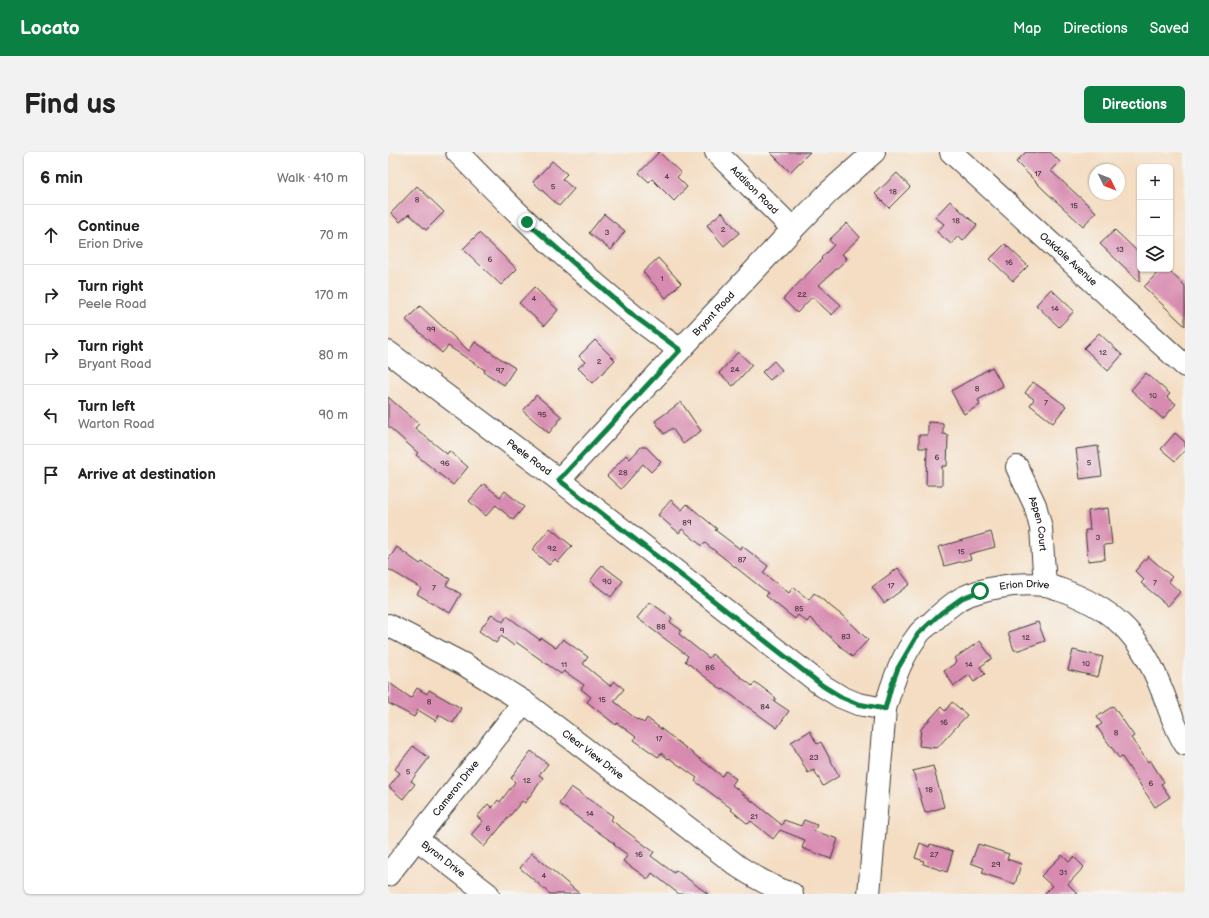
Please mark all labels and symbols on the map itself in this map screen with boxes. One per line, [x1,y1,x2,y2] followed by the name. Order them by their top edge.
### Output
[728,164,781,217] street label: Addison Road
[1089,164,1125,200] north arrow
[1034,169,1042,178] house number: 17
[665,172,670,181] house number: 4
[551,182,556,191] house number: 5
[889,187,897,196] house number: 18
[415,195,420,204] house number: 8
[1070,201,1078,210] house number: 15
[518,213,536,231] route end
[952,216,960,225] house number: 18
[721,225,726,234] house number: 2
[605,228,610,237] house number: 3
[1037,230,1100,289] street label: Oakdale Avenue
[1116,245,1124,254] house number: 13
[488,255,493,264] house number: 6
[1005,258,1013,267] house number: 16
[660,274,664,283] house number: 1
[690,289,738,339] street label: Bryant Road
[797,290,807,299] house number: 22
[532,294,537,303] house number: 4
[1051,304,1059,313] house number: 14
[426,325,436,334] house number: 99
[1099,348,1107,357] house number: 12
[597,357,602,366] house number: 2
[730,365,740,374] house number: 24
[496,366,504,375] house number: 97
[975,384,980,393] house number: 8
[1149,391,1157,400] house number: 10
[1044,398,1048,407] house number: 7
[537,410,547,419] house number: 95
[504,437,554,478] street label: Peele Road
[935,453,940,462] house number: 6
[1087,458,1092,467] house number: 5
[440,459,450,468] house number: 96
[618,468,628,477] house number: 28
[1026,494,1049,551] street label: Aspen Court
[682,518,692,527] house number: 89
[1096,533,1101,542] house number: 3
[547,544,557,553] house number: 92
[957,547,965,556] house number: 15
[738,555,746,564] house number: 87
[602,577,612,586] house number: 90
[998,578,1050,593] street label: Erion Drive
[1153,578,1157,587] house number: 7
[887,581,895,590] house number: 17
[971,582,989,600] route start
[432,583,436,592] house number: 7
[794,604,804,613] house number: 85
[656,622,666,631] house number: 88
[500,626,505,635] house number: 9
[841,632,851,641] house number: 83
[1022,633,1030,642] house number: 12
[1082,659,1090,668] house number: 10
[561,660,567,669] house number: 11
[965,660,973,669] house number: 14
[705,663,715,672] house number: 86
[598,695,606,704] house number: 15
[427,697,432,706] house number: 8
[760,702,770,711] house number: 84
[940,718,948,727] house number: 16
[560,727,626,782] street label: Clear View Drive
[1114,728,1119,737] house number: 8
[655,734,663,743] house number: 17
[809,753,819,762] house number: 23
[430,758,482,819] street label: Cameron Drive
[406,767,411,776] house number: 5
[523,776,531,785] house number: 12
[1149,779,1154,788] house number: 6
[925,785,933,794] house number: 18
[586,809,594,818] house number: 14
[750,812,758,821] house number: 21
[486,824,491,833] house number: 6
[419,838,468,880] street label: Byron Drive
[635,850,643,859] house number: 16
[930,850,938,859] house number: 27
[991,860,1001,869] house number: 29
[1059,868,1067,877] house number: 31
[542,871,547,880] house number: 4

